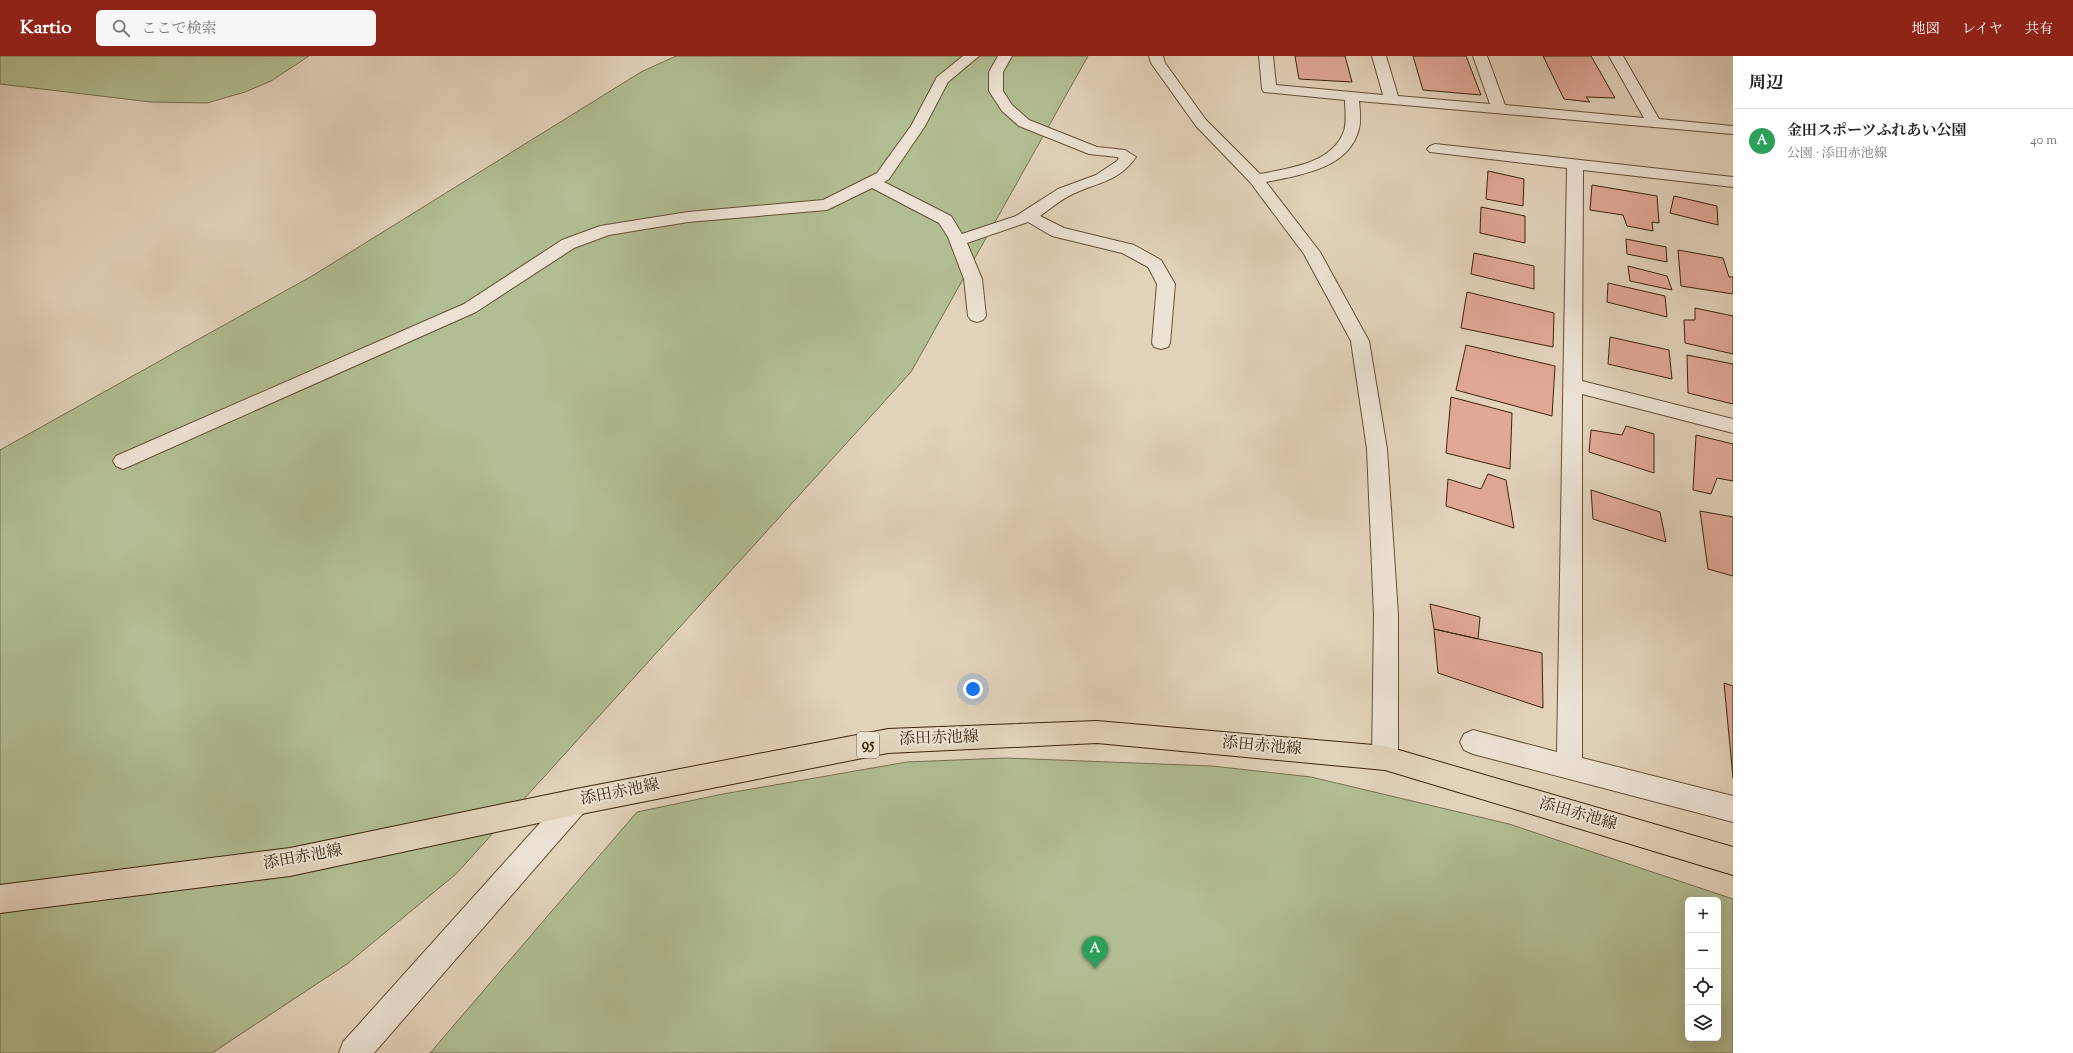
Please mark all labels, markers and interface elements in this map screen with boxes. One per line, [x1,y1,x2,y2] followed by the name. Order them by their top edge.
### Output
[96,10,376,46] search box
[20,15,72,42] text: Kartio
[110,17,132,39] icon: search
[142,19,217,40] text: ここで検索
[1912,20,1940,40] text: 地図
[1962,20,2003,40] text: レイヤ
[2025,20,2053,40] text: 共有
[1749,72,1783,96] text: 周辺
[1787,121,1966,142] text: 金田スポーツふれあい公園
[1757,132,1767,150] text: A
[2030,132,2057,150] text: 40 m
[1787,145,1887,163] text: 公園 · 添田赤池線
[963,679,983,699] your location
[899,726,979,752] street label: 添田赤池線
[857,732,879,758] road number: 95
[1221,732,1303,762] street label: 添田赤池線
[579,774,661,812] street label: 添田赤池線
[1536,793,1620,837] street label: 添田赤池線
[262,840,344,876] street label: 添田赤池線
[1685,897,1721,1041] map controls
[1685,897,1721,933] button: +
[1685,933,1721,969] button: −
[1082,936,1108,969] pin: A
[1685,969,1721,1005] button: locate
[1685,1005,1721,1041] button: layers

